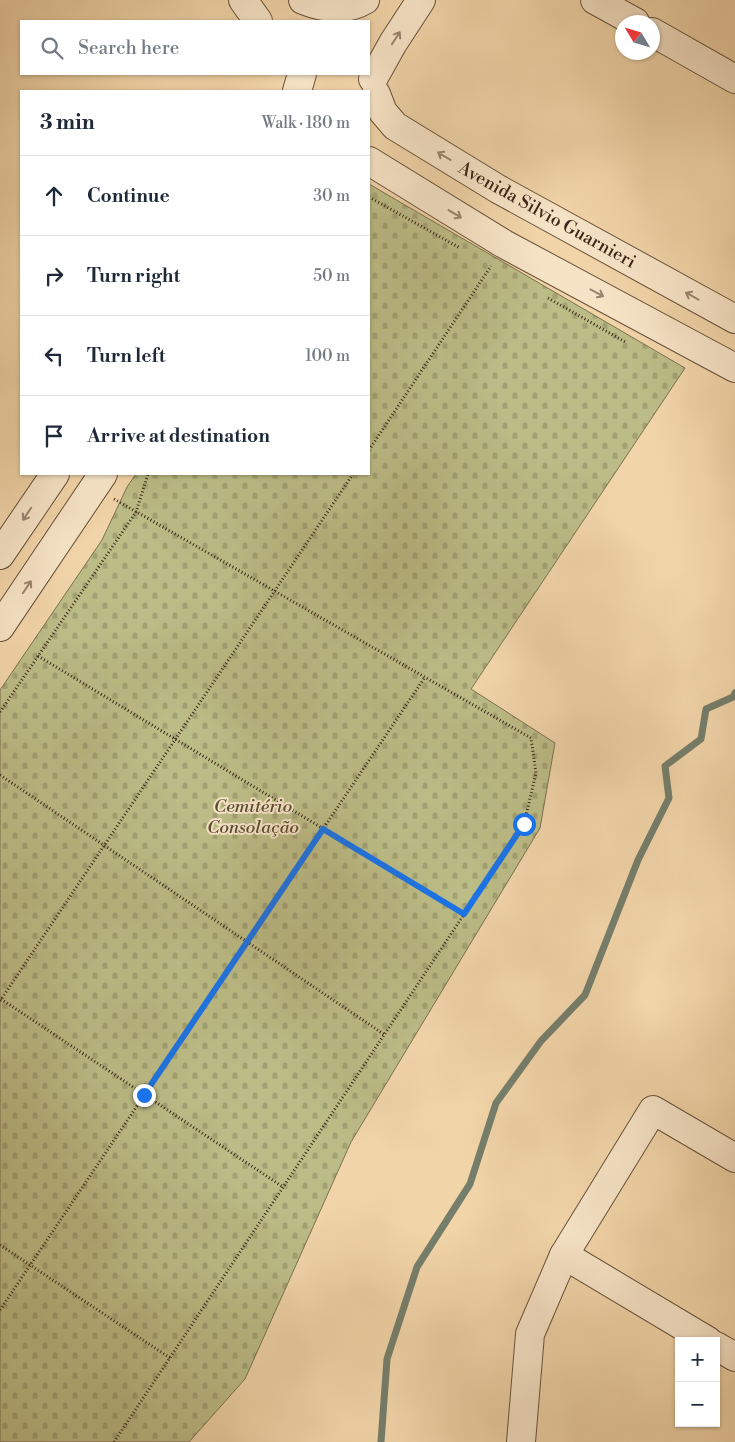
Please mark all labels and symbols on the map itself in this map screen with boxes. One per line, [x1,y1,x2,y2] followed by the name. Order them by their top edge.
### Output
[615,15,660,60] north arrow
[391,32,401,46] one-way arrow
[437,151,451,161] one-way arrow
[453,156,640,274] street label: Avenida Silvio Guarnieri
[448,209,462,219] one-way arrow
[589,289,604,299] one-way arrow
[685,291,700,301] one-way arrow
[22,507,32,521] one-way arrow
[22,580,32,594] one-way arrow
[207,795,299,839] park label: Cemitério Consolação
[513,813,536,836] route start
[133,1084,156,1107] route end

